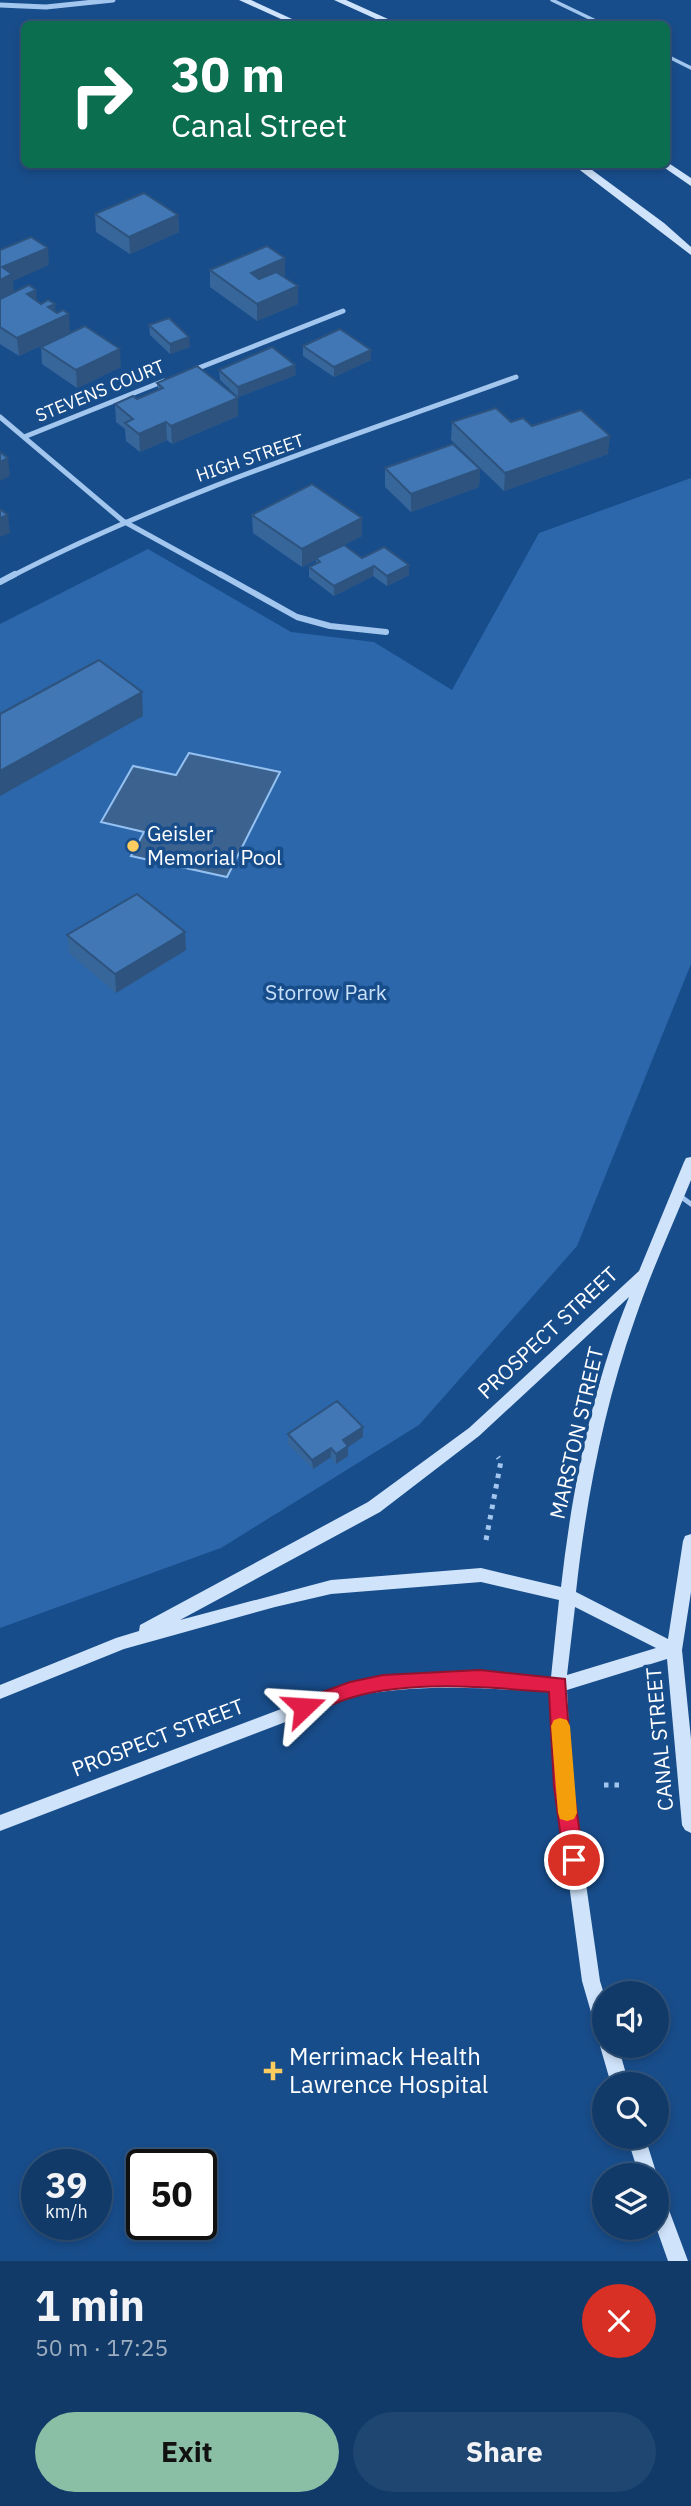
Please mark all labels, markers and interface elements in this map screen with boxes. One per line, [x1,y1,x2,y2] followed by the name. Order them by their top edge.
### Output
[171,42,285,105] text: 30 m
[56,49,147,140] icon: right
[171,104,347,146] text: Canal Street
[32,354,168,427] street label: STEVENS COURT
[193,428,307,487] street label: HIGH STREET
[147,819,282,871] place label: Geisler Memorial Pool
[125,838,141,854] marker: Geisler Memorial Pool
[265,978,387,1006] park label: Storrow Park
[471,1260,623,1405] street label: PROSPECT STREET
[543,1344,609,1522] street label: MARSTON STREET
[639,1666,679,1812] street label: CANAL STREET
[267,1670,341,1744] position arrow
[68,1691,248,1783] street label: PROSPECT STREET
[544,1830,604,1890] pin
[555,1841,593,1879] icon: arrive
[592,1981,669,2240] map controls
[592,1981,669,2058] button: sound
[289,2040,488,2100] place label: Merrimack Health Lawrence Hospital
[263,2061,283,2081] marker: Merrimack Health Lawrence Hospital
[592,2072,669,2149] button: search
[126,2149,217,2240] speed limit sign: 50
[45,2162,88,2208] text: 39
[592,2163,669,2240] button: layers
[45,2200,88,2223] text: km/h
[35,2278,145,2333] text: 1 min
[582,2284,656,2358] button: close
[35,2332,168,2362] text: 50 m · 17:25
[35,2412,339,2492] button: Exit
[353,2412,656,2492] button: Share

